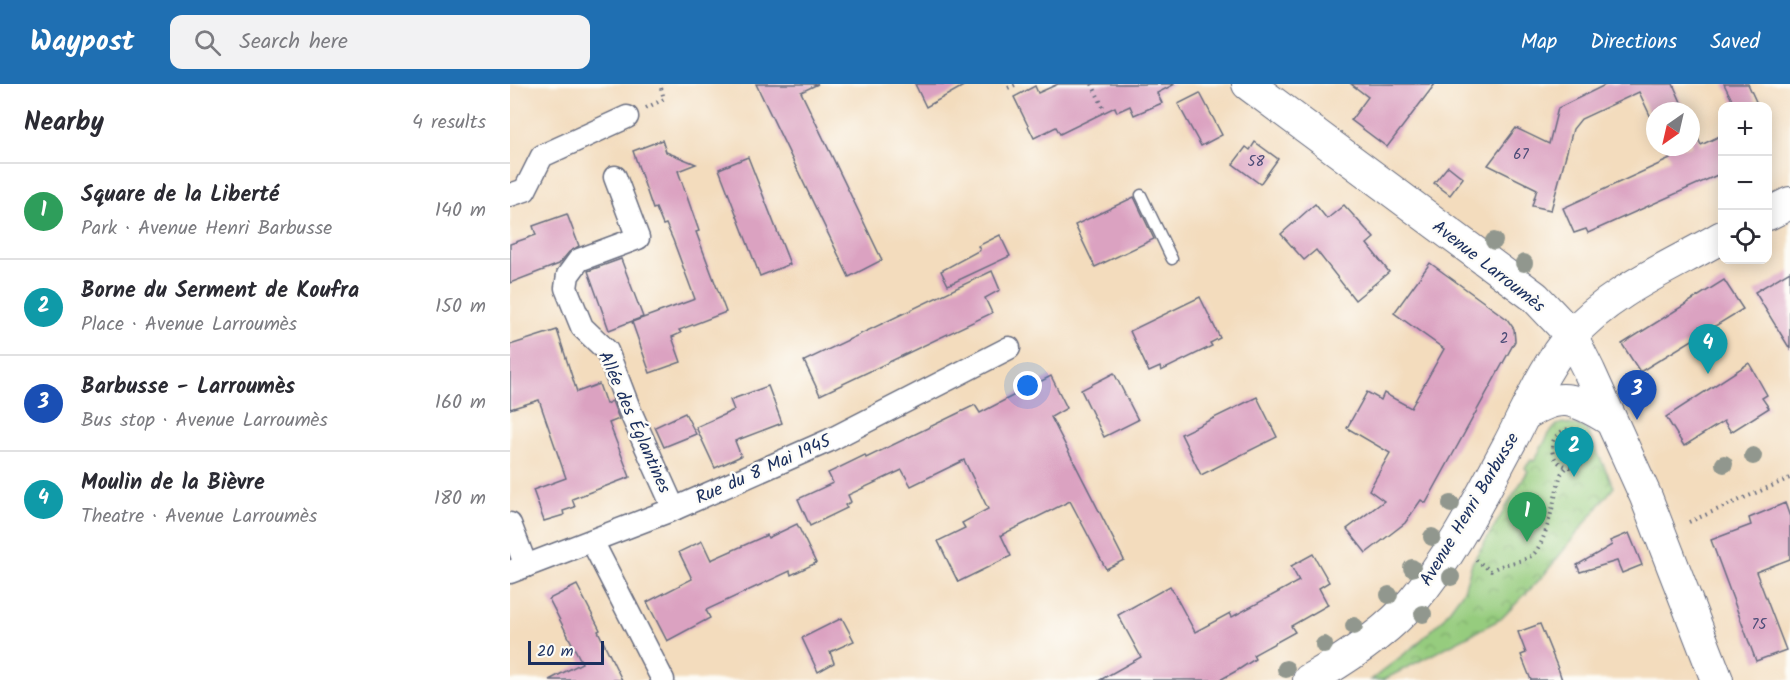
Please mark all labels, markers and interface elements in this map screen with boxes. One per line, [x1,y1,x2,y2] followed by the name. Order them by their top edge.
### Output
[170,15,590,69] search box
[30,20,134,65] text: Waypost
[239,25,348,60] text: Search here
[191,26,224,59] icon: search
[1521,26,1557,59] text: Map
[1590,26,1677,59] text: Directions
[1710,26,1760,59] text: Saved
[24,102,104,144] text: Nearby
[1646,102,1700,156] north arrow
[1718,102,1772,264] map controls
[1718,102,1772,156] button: +
[412,107,486,139] text: 4 results
[1513,143,1530,167] house number: 67
[1247,150,1266,174] house number: 58
[1718,156,1772,210] button: −
[81,178,279,213] text: Square de la Liberté
[40,195,47,227] text: 1
[435,195,486,227] text: 140 m
[1718,210,1772,264] button: locate
[81,213,332,245] text: Park · Avenue Henri Barbusse
[1425,214,1551,321] street label: Avenue Larroumès
[81,274,359,309] text: Borne du Serment de Koufra
[38,291,49,323] text: 2
[435,291,486,323] text: 150 m
[81,309,297,341] text: Place · Avenue Larroumès
[1688,324,1728,374] pin: 4
[1500,327,1508,351] house number: 2
[589,347,678,499] street label: Allée des Églantines
[81,370,295,405] text: Barbusse - Larroumès
[1618,370,1656,420] pin: 3
[1013,371,1042,400] your location
[38,387,49,419] text: 3
[435,387,486,419] text: 160 m
[81,405,328,437] text: Bus stop · Avenue Larroumès
[691,427,837,513] street label: Rue du 8 Mai 1945
[1413,427,1528,592] street label: Avenue Henri Barbusse
[1554,428,1594,477] pin: 2
[81,466,265,501] text: Moulin de la Bièvre
[38,483,49,515] text: 4
[434,483,486,515] text: 180 m
[1508,492,1546,542] pin: 1
[81,501,317,533] text: Theatre · Avenue Larroumès
[1752,613,1767,637] house number: 75
[528,638,604,666] scale bar
[537,639,573,664] text: 20 m

